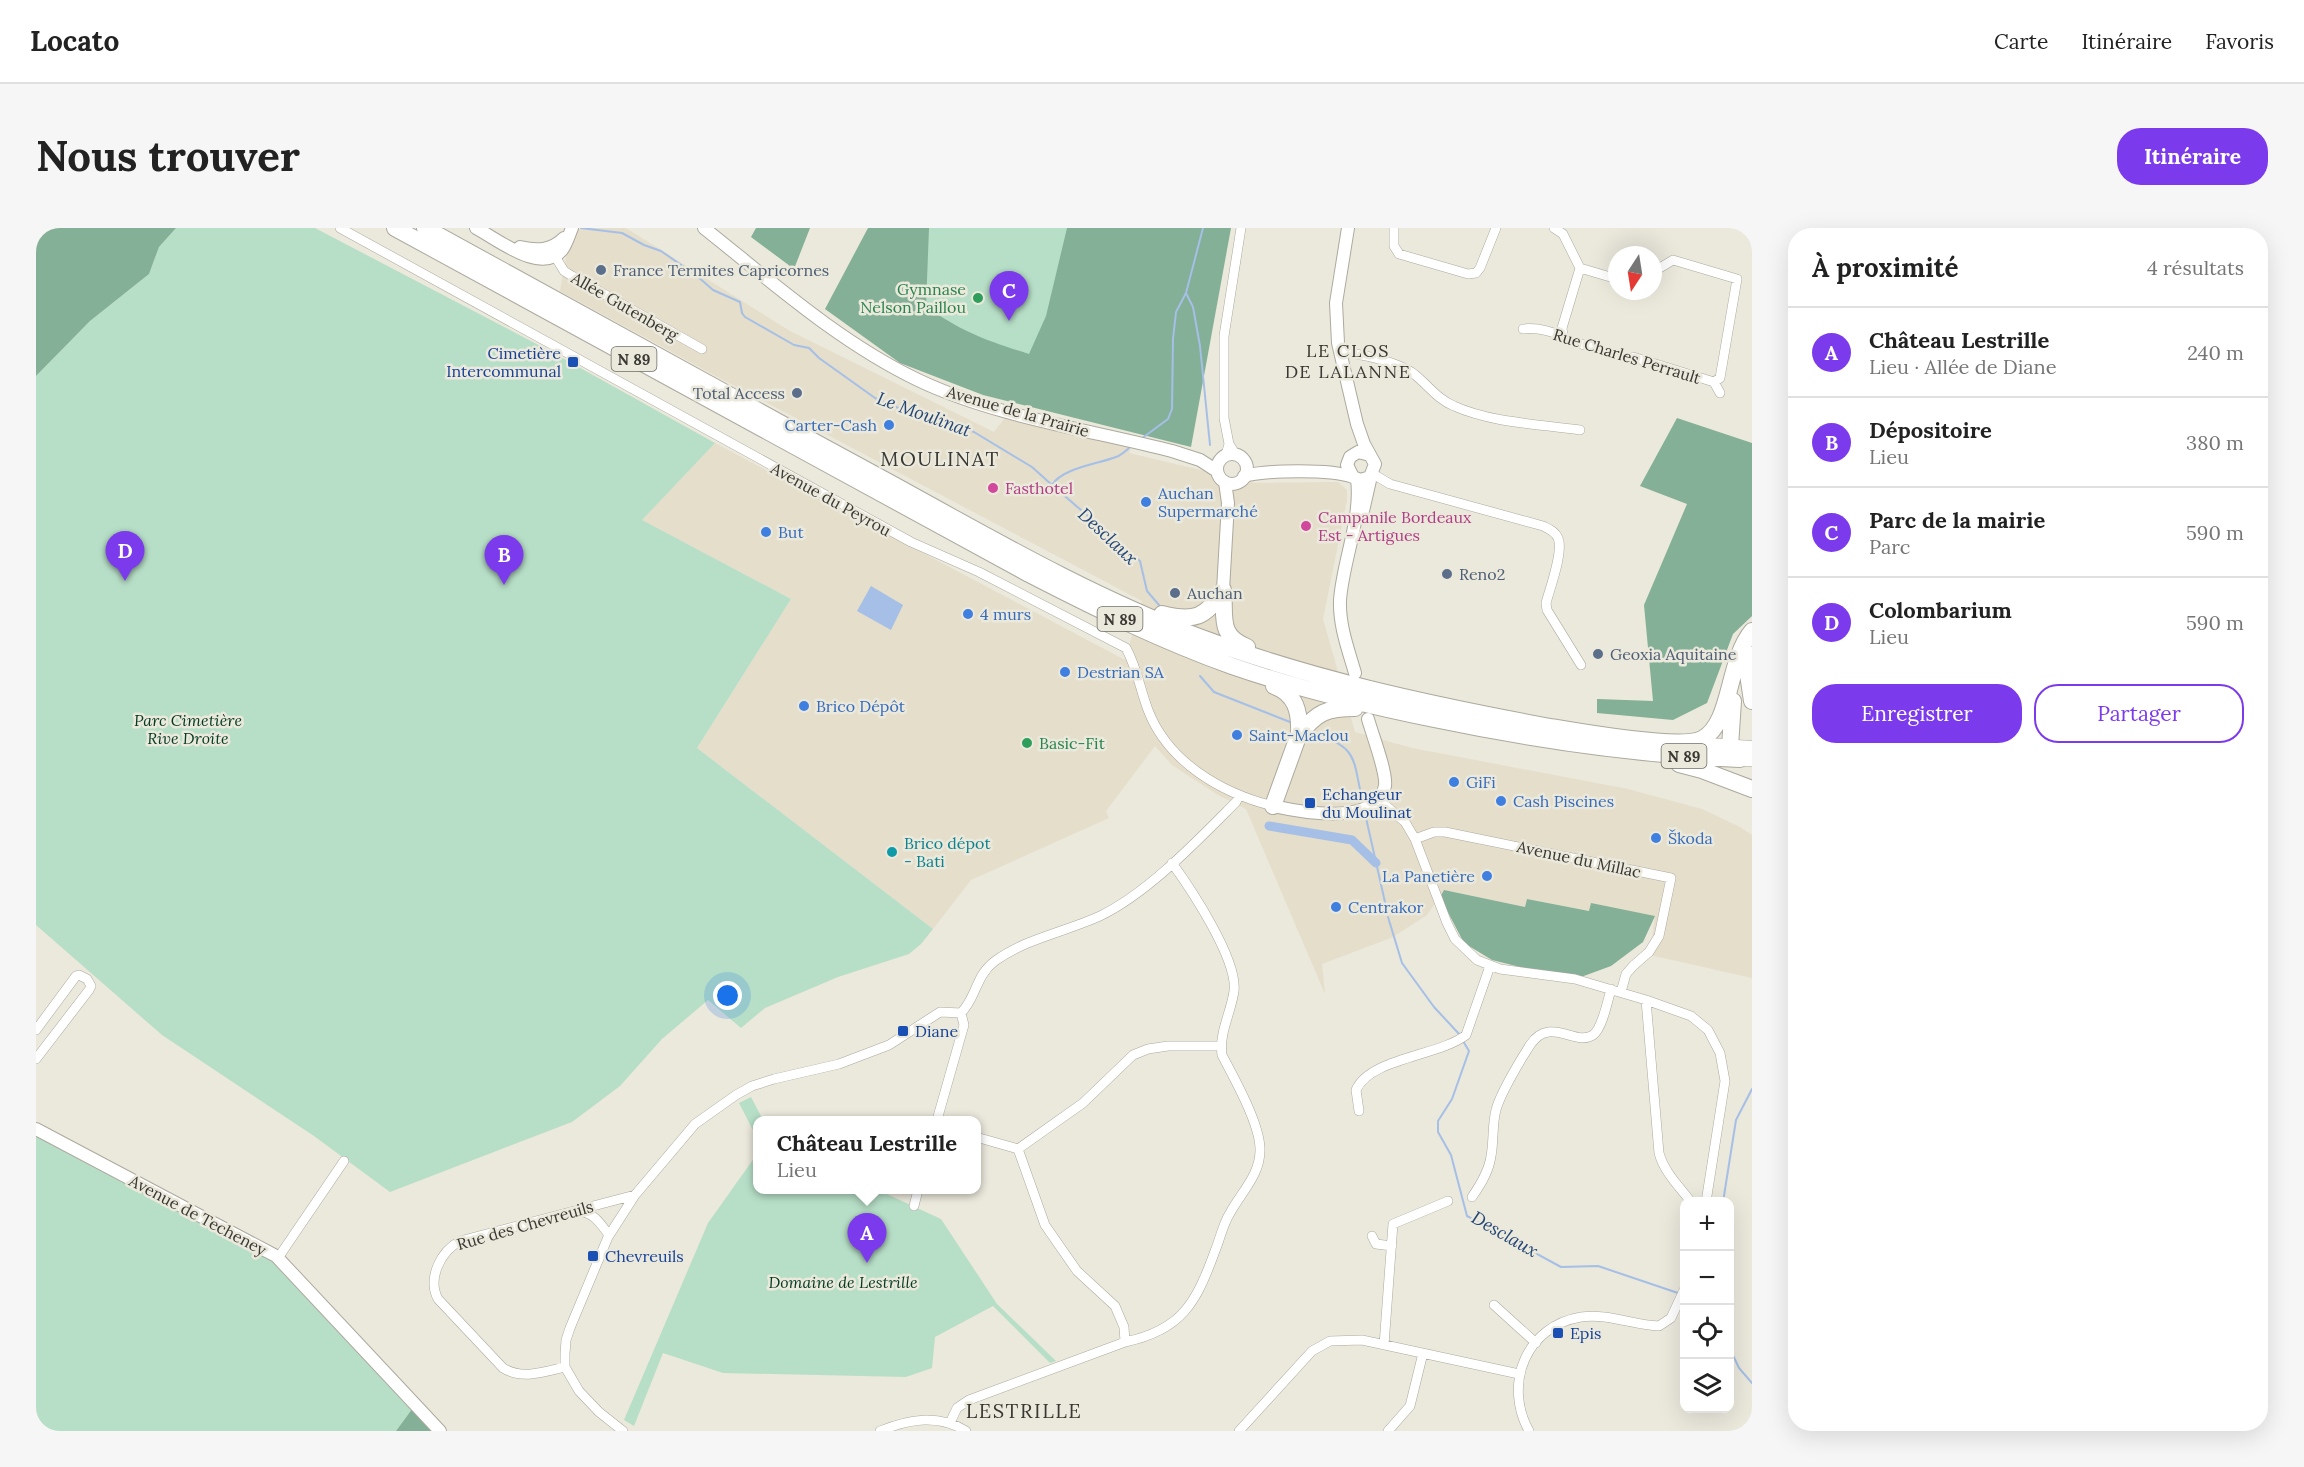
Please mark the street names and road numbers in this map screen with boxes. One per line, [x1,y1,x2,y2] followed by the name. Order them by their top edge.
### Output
[567,267,683,345] street label: Allée Gutenberg
[1551,324,1704,388] street label: Rue Charles Perrault
[612,347,656,371] road number: N 89
[944,381,1092,441] street label: Avenue de la Prairie
[767,457,895,540] street label: Avenue du Peyrou
[1098,607,1142,631] road number: N 89
[1662,744,1706,768] road number: N 89
[1514,836,1643,882] street label: Avenue du Millac
[125,1170,271,1260] street label: Avenue de Techeney
[454,1196,596,1254] street label: Rue des Chevreuils

